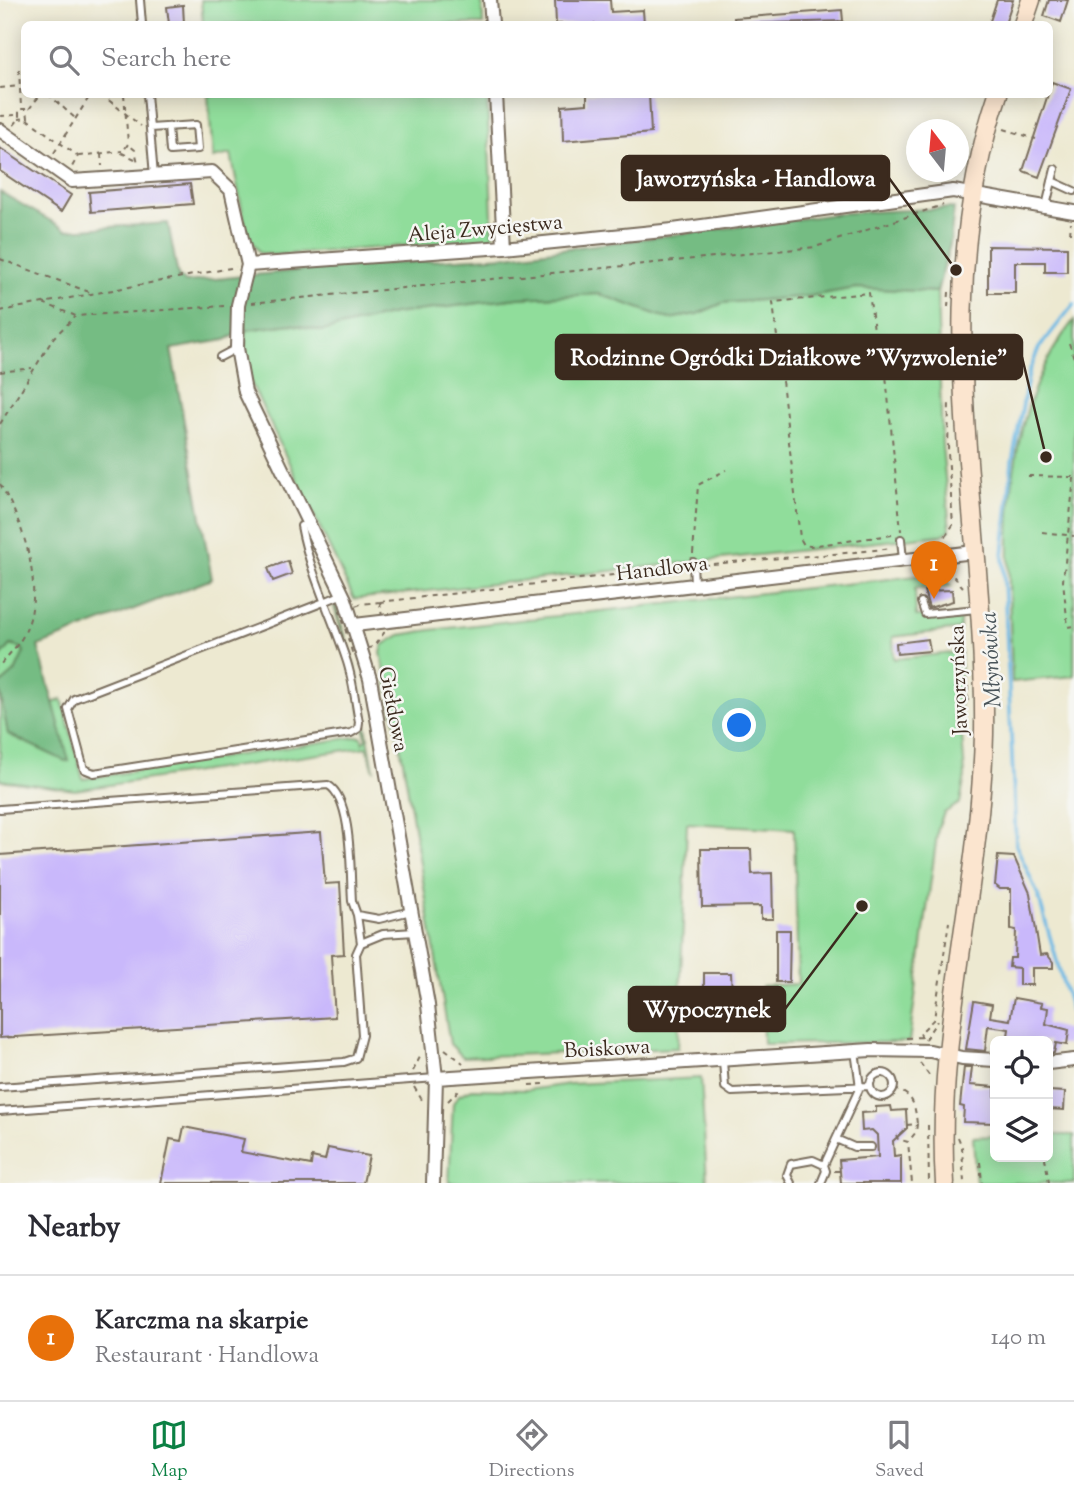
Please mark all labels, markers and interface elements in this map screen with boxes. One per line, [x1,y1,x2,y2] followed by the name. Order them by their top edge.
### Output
[21,21,1053,98] search box
[45,41,83,79] icon: search
[101,41,231,78] text: Search here
[906,119,969,182] north arrow
[622,156,889,200] callout: Jaworzyńska - Handlowa
[634,164,876,197] text: Jaworzyńska - Handlowa
[406,208,564,252] street label: Aleja Zwycięstwa
[556,335,1022,379] callout: Rodzinne Ogródki Działkowe "Wyzwolenie"
[570,343,1008,376] text: Rodzinne Ogródki Działkowe "Wyzwolenie"
[911,541,957,599] pin: 1
[615,549,710,590] street label: Handlowa
[974,611,1011,709] water label: Młynówka
[943,624,977,736] street label: Jaworzyńska
[369,664,415,755] street label: Giełdowa
[722,708,756,742] your location
[629,987,785,1031] callout: Wypoczynek
[643,995,771,1028] text: Wypoczynek
[563,1033,651,1067] street label: Boiskowa
[990,1036,1053,1162] map controls
[990,1036,1053,1099] button: locate
[990,1099,1053,1162] button: layers
[28,1207,120,1250] text: Nearby
[95,1303,308,1340] text: Karczma na skarpie
[47,1322,55,1355] text: 1
[991,1322,1046,1355] text: 140 m
[95,1340,319,1373] text: Restaurant · Handlowa
[150,1416,188,1485] tab: Map
[489,1416,574,1485] tab: Directions
[875,1416,924,1485] tab: Saved

